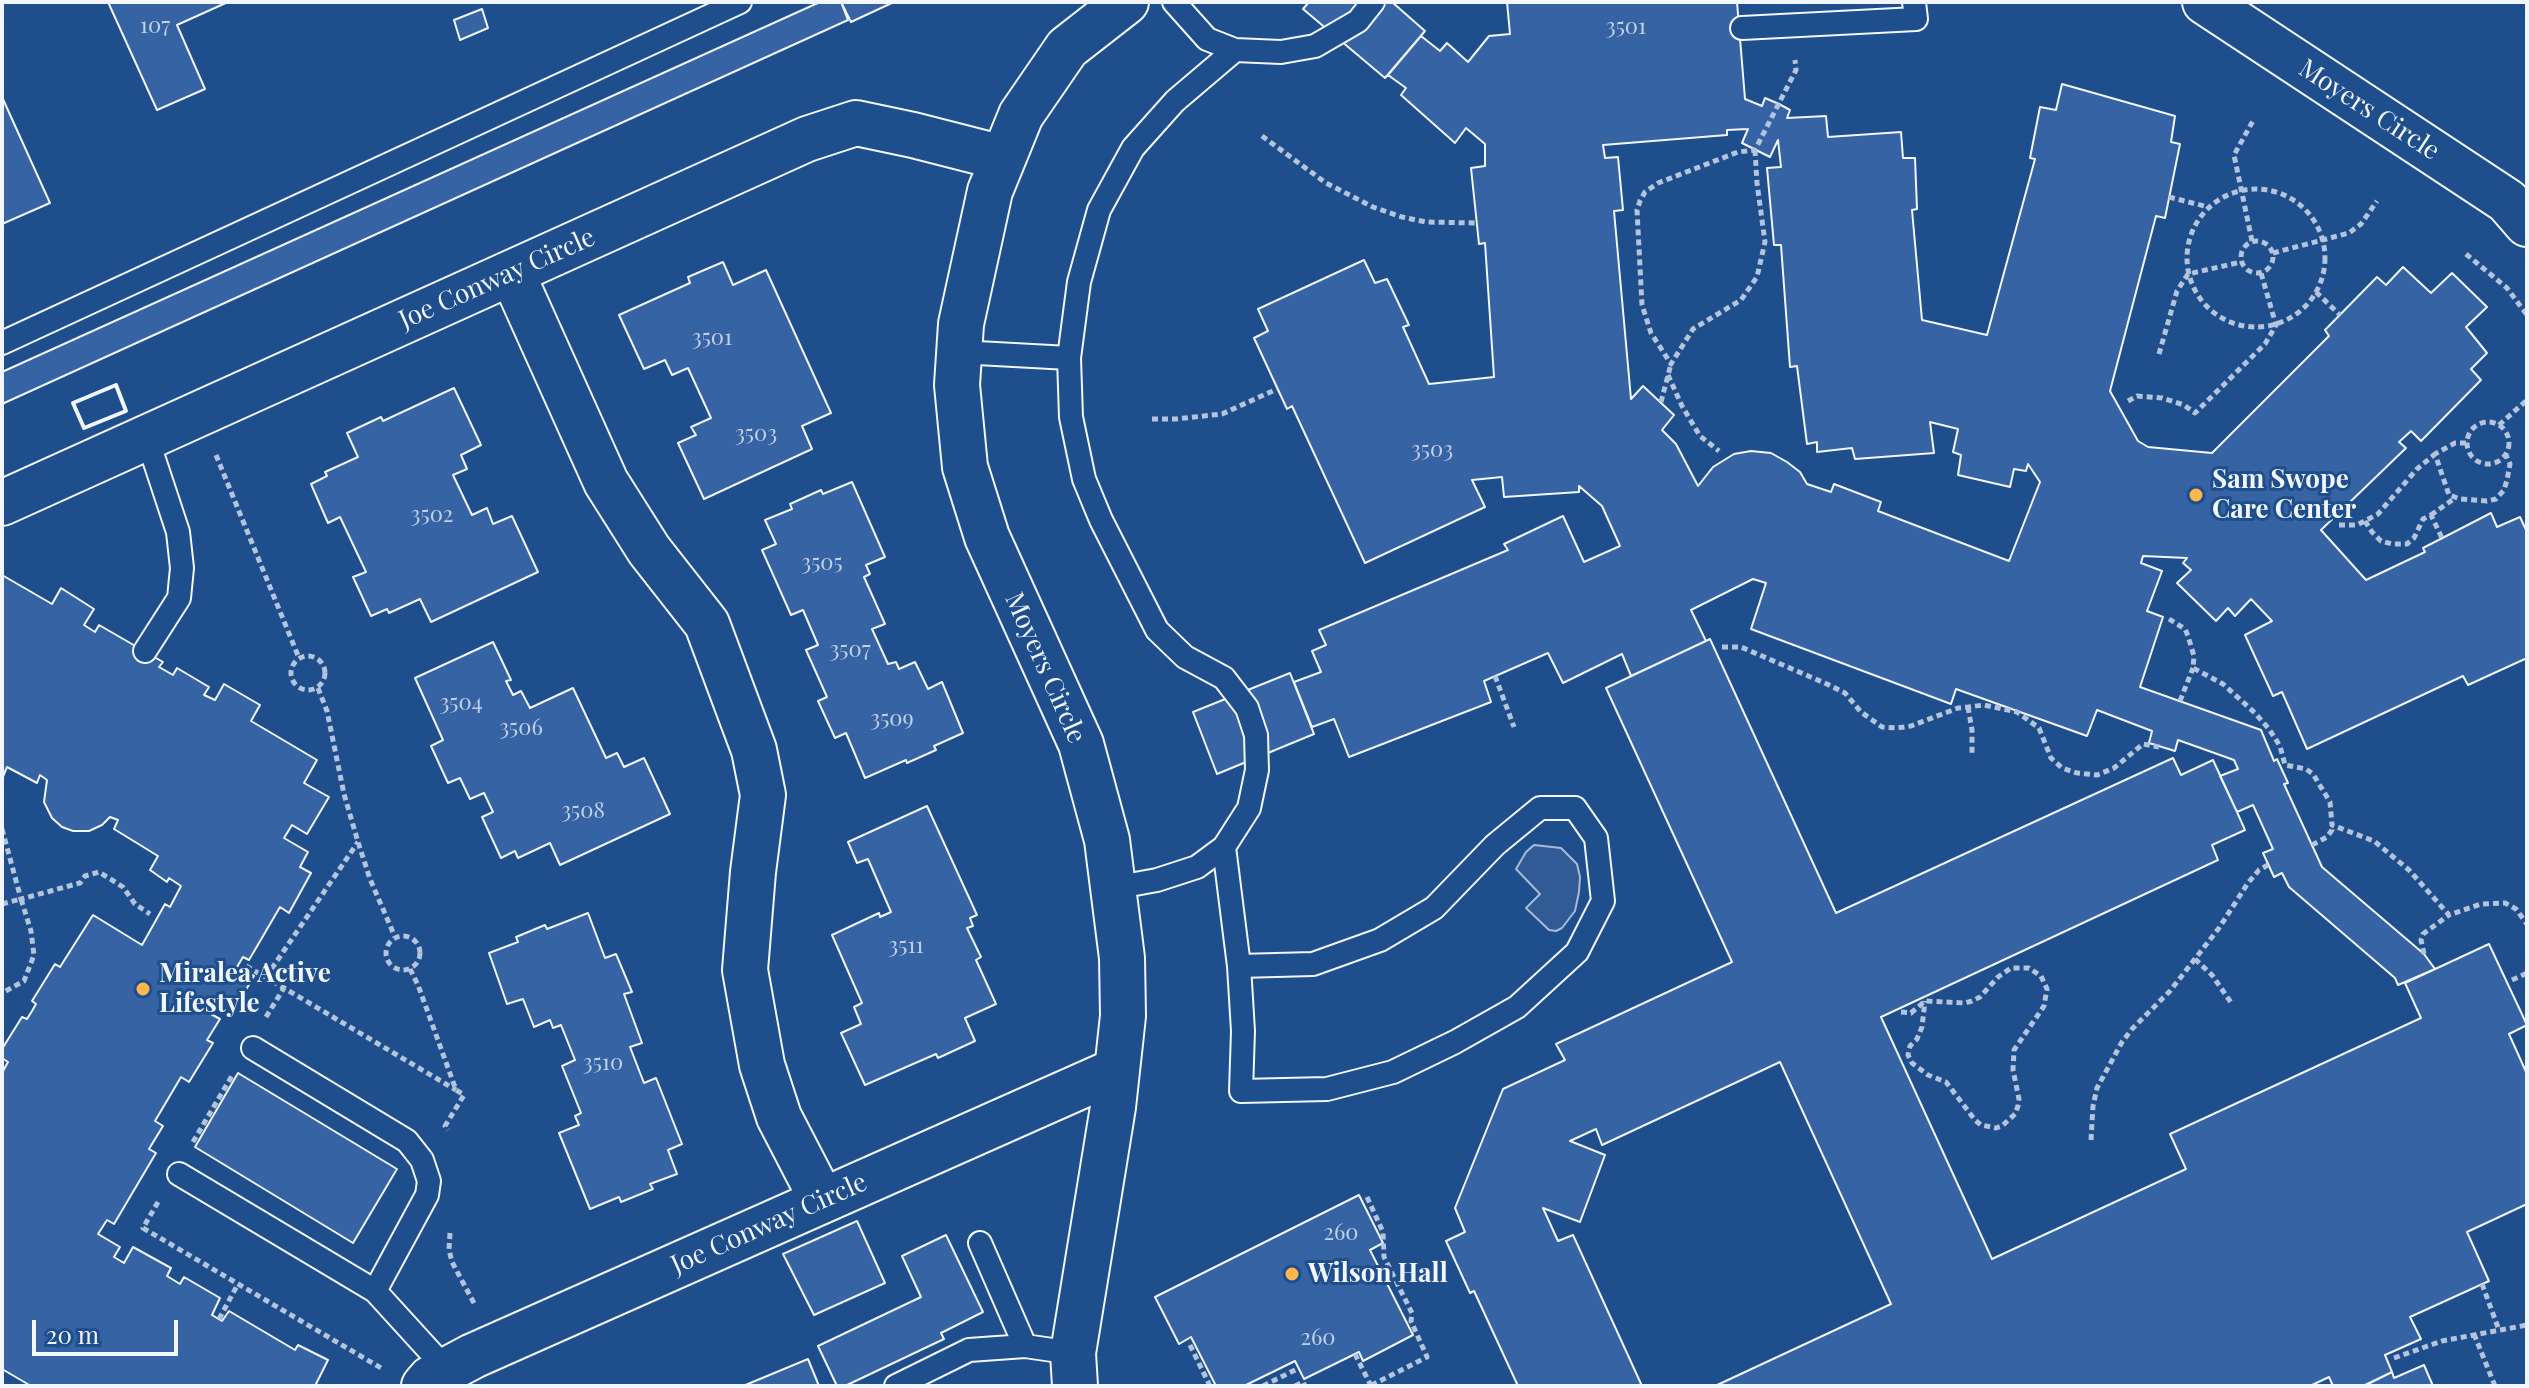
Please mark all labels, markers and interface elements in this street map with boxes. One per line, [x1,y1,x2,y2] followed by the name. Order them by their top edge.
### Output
[140,13,170,39] house number: 107
[1606,14,1646,40] house number: 3501
[2293,53,2445,167] street label: Moyers Circle
[394,222,600,336] street label: Joe Conway Circle
[692,325,732,351] house number: 3501
[735,421,777,447] house number: 3503
[1411,437,1453,463] house number: 3503
[2212,464,2356,526] place label: Sam Swope Care Center
[2187,486,2205,504] marker: Sam Swope Care Center
[411,502,453,528] house number: 3502
[801,550,843,576] house number: 3505
[998,588,1092,748] street label: Moyers Circle
[829,637,871,663] house number: 3507
[439,690,483,716] house number: 3504
[870,706,914,732] house number: 3509
[499,715,543,741] house number: 3506
[561,798,605,824] house number: 3508
[888,933,924,959] house number: 3511
[159,958,331,1020] place label: Miralea Active Lifestyle
[134,980,152,998] marker: Miralea Active Lifestyle
[583,1050,623,1076] house number: 3510
[666,1167,872,1281] street label: Joe Conway Circle
[1323,1220,1359,1246] house number: 260
[1308,1258,1448,1290] place label: Wilson Hall
[1283,1265,1301,1283] marker: Wilson Hall
[36,1304,182,1354] scale bar
[46,1318,99,1350] text: 20 m
[1300,1325,1336,1351] house number: 260

